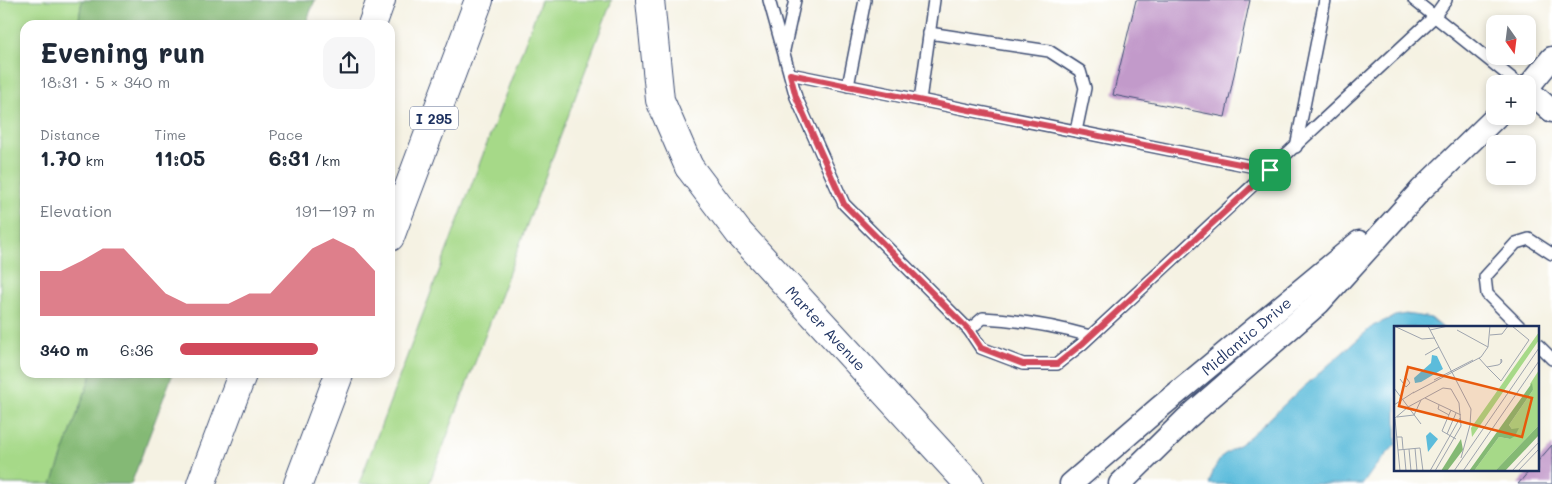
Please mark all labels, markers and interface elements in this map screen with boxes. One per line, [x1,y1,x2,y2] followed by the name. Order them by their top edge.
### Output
[1486,15,1536,65] north arrow
[1486,15,1536,185] map controls
[40,34,205,70] text: Evening run
[323,37,375,89] button: share
[40,71,170,92] text: 18:31 · 5 × 340 m
[1486,75,1536,125] button: +
[410,106,458,130] road number: I 295
[40,125,100,144] text: Distance
[154,125,186,144] text: Time
[269,125,303,144] text: Pace
[1486,135,1536,185] button: −
[40,144,81,171] text: 1.70
[154,144,205,171] text: 11:05
[269,144,310,171] text: 6:31
[1249,149,1291,191] pin
[81,151,104,170] text: km
[310,151,340,170] text: /km
[1256,156,1284,184] icon: arrive
[40,200,112,221] text: Elevation
[295,200,375,221] text: 191–197 m
[782,281,870,375] street label: Marter Avenue
[1197,292,1295,380] street label: Midlantic Drive
[1394,326,1540,472] inset map
[40,339,89,360] text: 340 m
[120,339,154,360] text: 6:36

